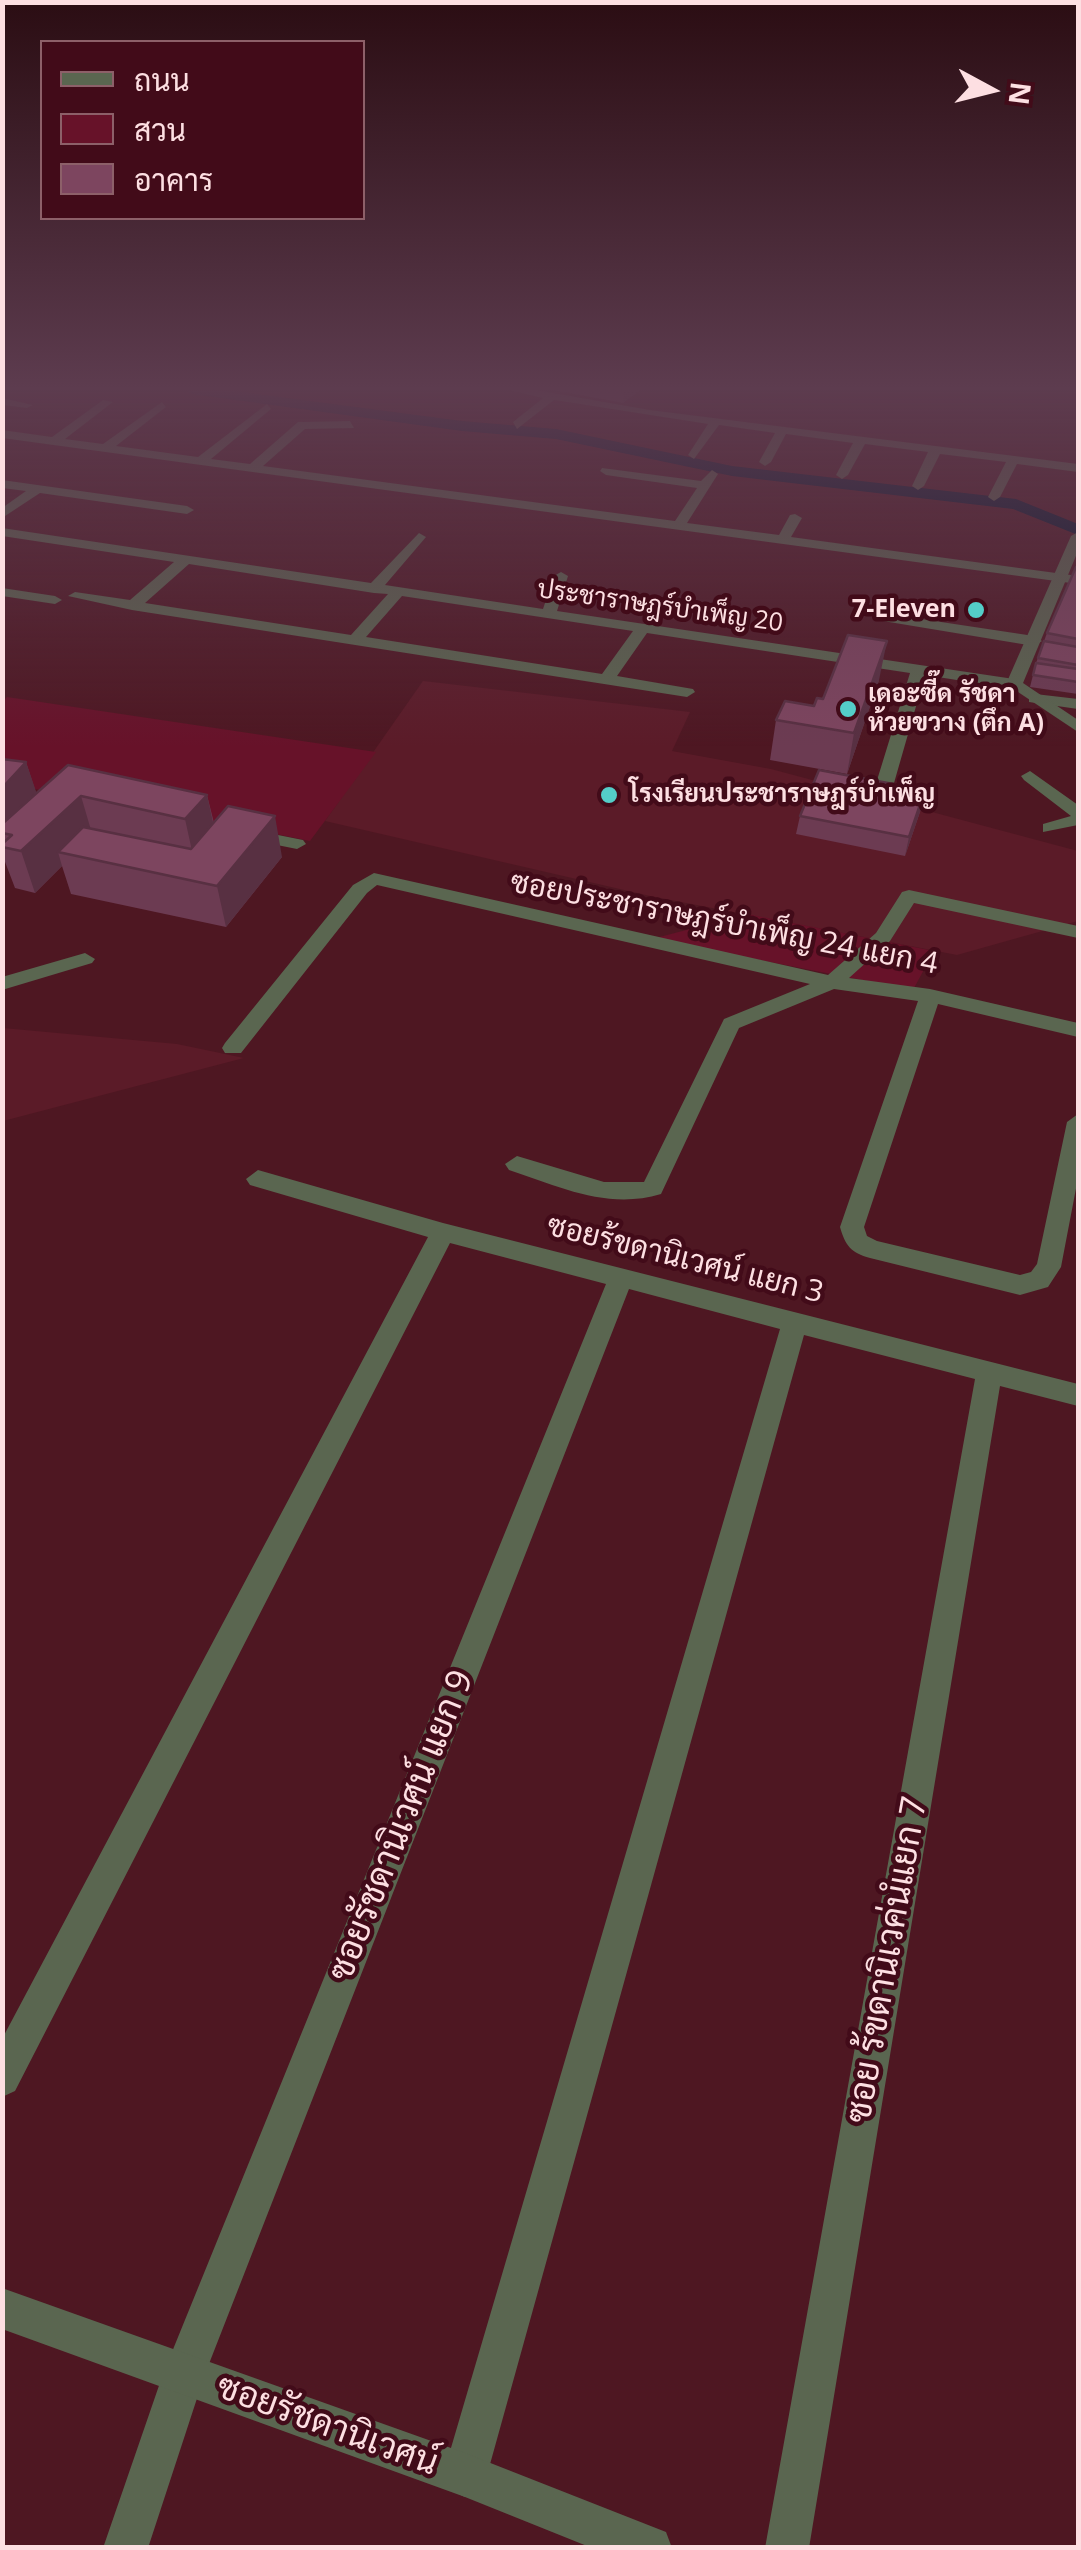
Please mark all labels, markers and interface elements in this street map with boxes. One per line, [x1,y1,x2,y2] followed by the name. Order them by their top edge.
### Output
[40,40,365,220] legend
[941,40,1041,140] north arrow
[134,59,190,100] text: ถนน
[1001,80,1041,107] text: N
[134,109,186,150] text: สวน
[134,159,213,200] text: อาคาร
[535,575,785,639] street label: ประชาราษฎร์บำเพ็ญ 20
[852,595,956,625] place label: 7-Eleven
[965,599,987,621] marker: 7-Eleven
[868,680,1044,739] place label: เดอะซี๊ด รัชดา ห้วยขวาง (ตึก A)
[837,698,859,720] marker: เดอะซี๊ด รัชดา ห้วยขวาง (ตึก A)
[629,780,935,810] place label: โรงเรียนประชาราษฎร์บำเพ็ญ
[598,784,620,806] marker: โรงเรียนประชาราษฎร์บำเพ็ญ
[507,865,941,983] street label: ซอยประชาราษฎร์บำเพ็ญ 24 แยก 4
[543,1208,827,1312] street label: ซอยร้ขดานิเวศน์ แยก 3
[321,1665,483,1987] street label: ซอยรัชดานิเวศน์ แยก 9
[839,1794,937,2126] street label: ซอย ร้ขดานิเวค่นํแยก 7
[211,2367,443,2485] street label: ซอยรัชดานิเวศน์

